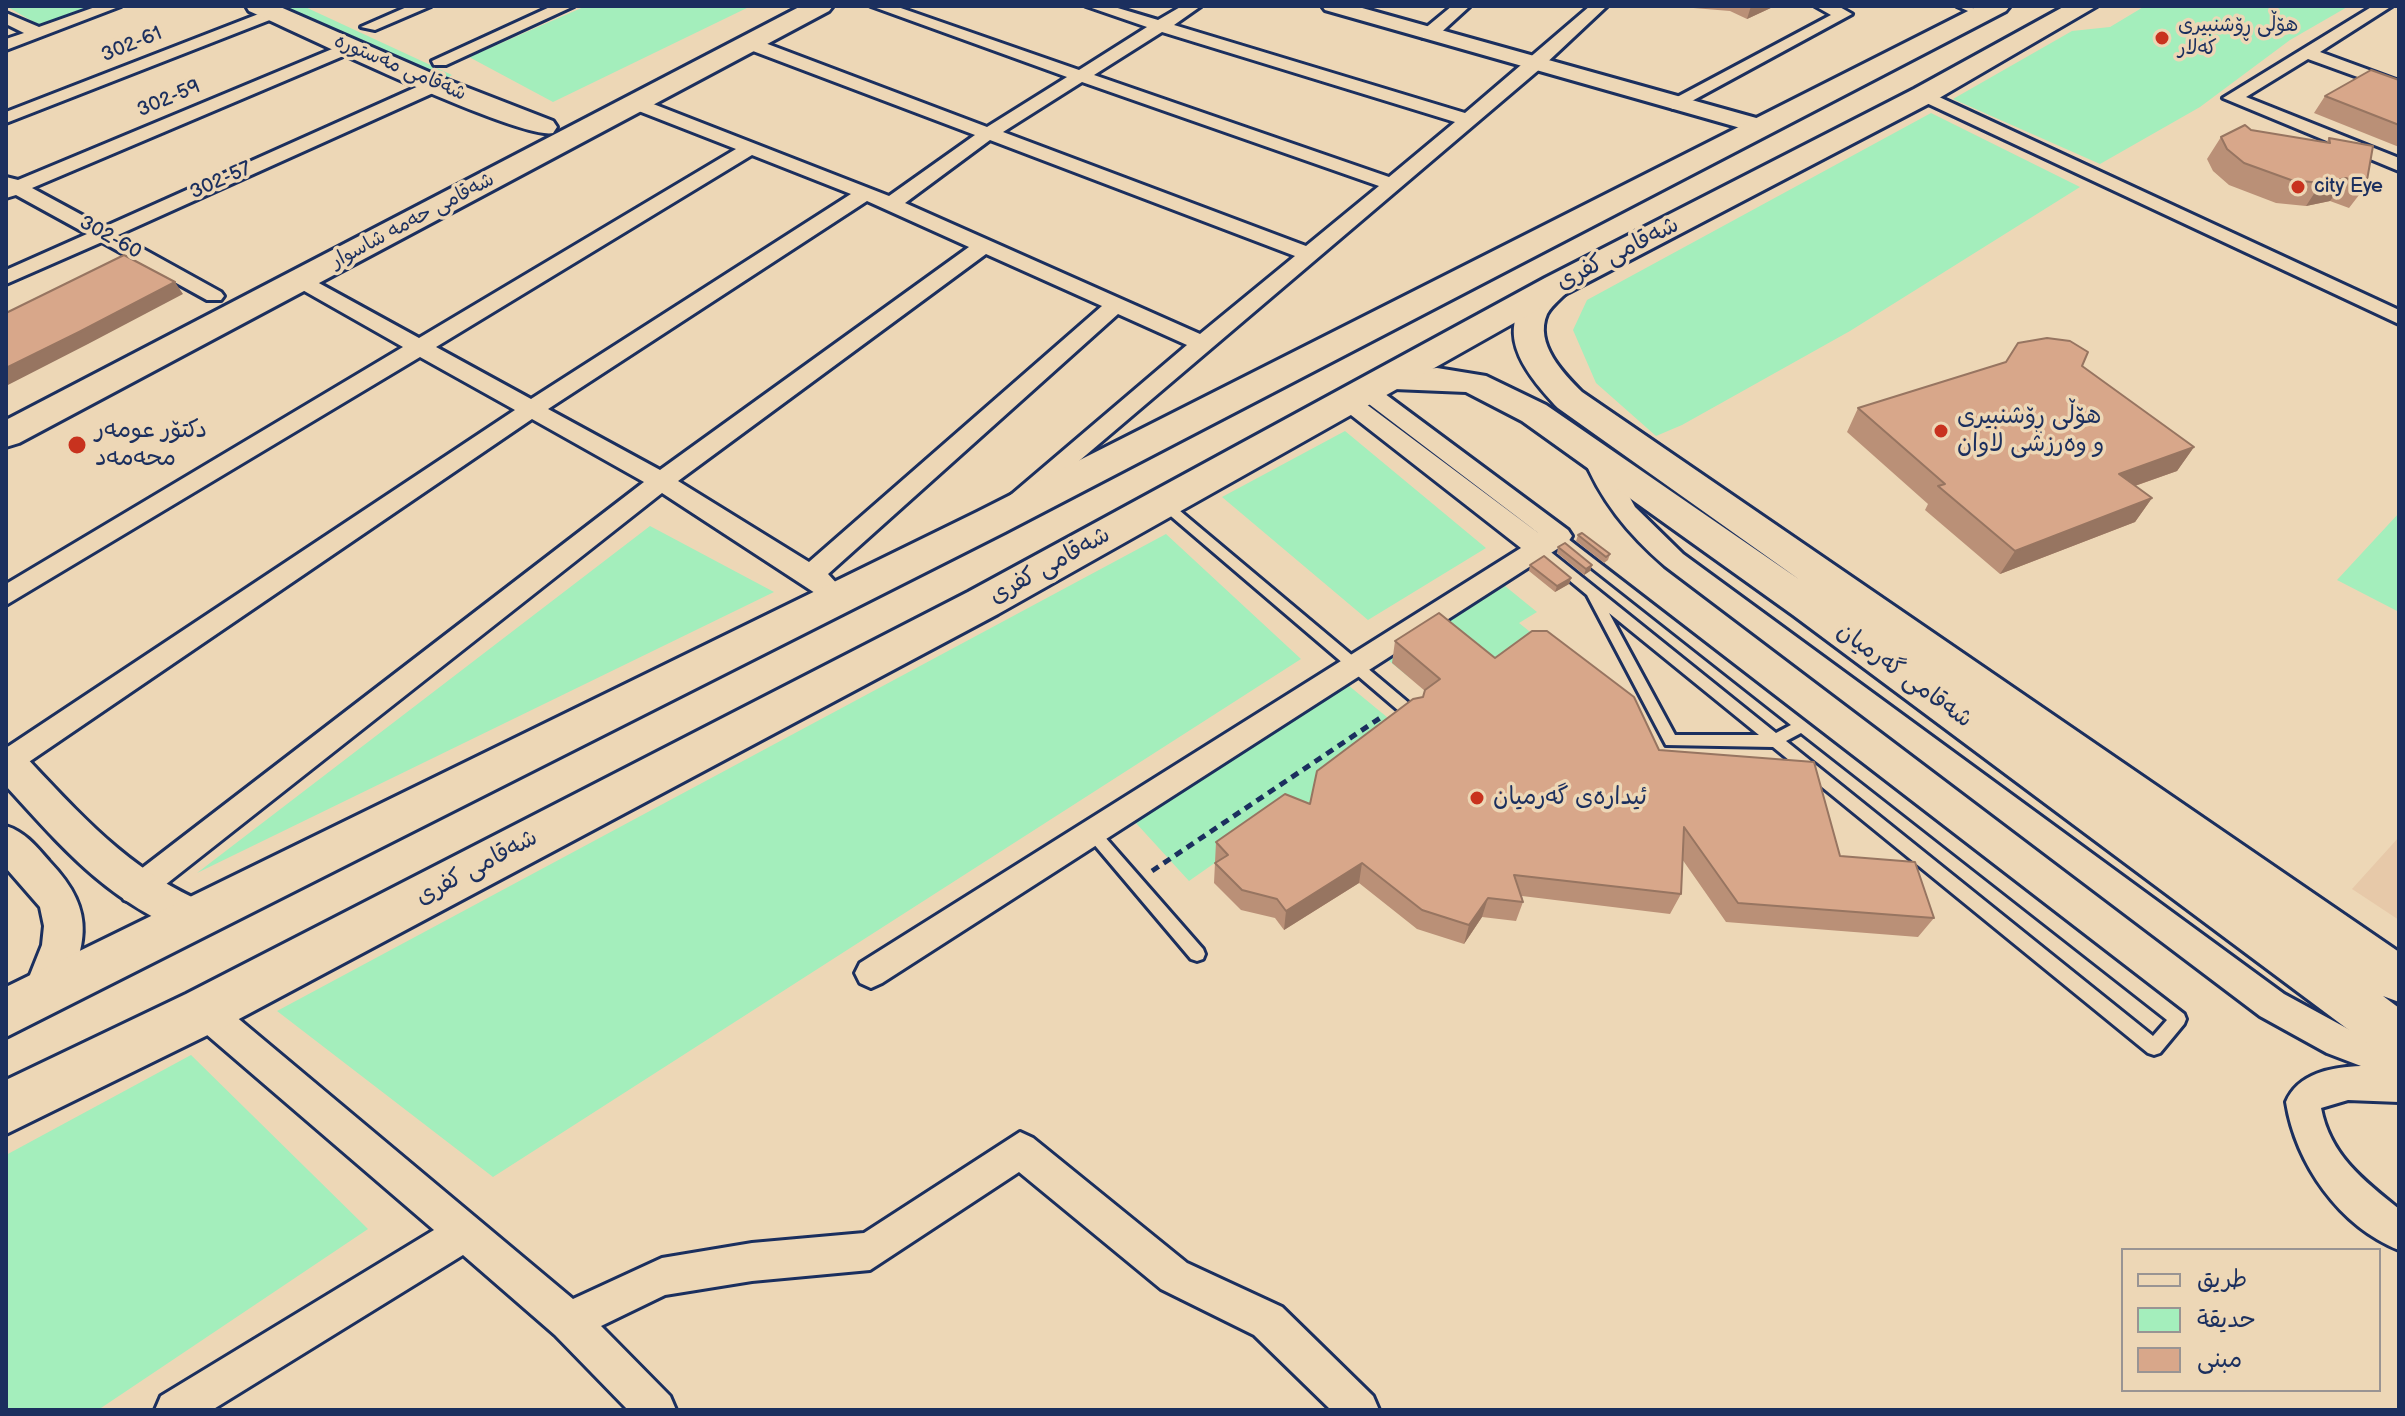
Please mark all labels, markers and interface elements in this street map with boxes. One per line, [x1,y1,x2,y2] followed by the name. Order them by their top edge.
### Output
[2178,14,2298,61] place label: هۆڵی ڕۆشنبیری کەلار
[98,22,166,68] street label: 302-61
[330,29,470,107] street label: شەقامی مەستورە
[2153,29,2171,47] marker: هۆڵی ڕۆشنبیری کەلار
[134,75,204,123] street label: 302-59
[187,157,255,205] street label: 302-57
[327,168,499,274] street label: شەقامی حەمە شاسوار
[2314,175,2383,199] place label: city Eye
[2289,178,2307,196] marker: city Eye
[75,211,145,265] street label: 302-60
[1552,211,1684,297] street label: شەقامی کفری
[1957,403,2104,459] place label: هۆڵی ڕۆشنبیری و وەرزشی لاوان
[95,417,207,473] place label: دکتۆر عومەر محەمەد
[1932,422,1950,440] marker: هۆڵی ڕۆشنبیری و وەرزشی لاوان
[66,434,88,456] marker: دکتۆر عومەر محەمەد
[984,521,1116,611] street label: شەقامی کفری
[1831,617,1977,735] street label: شەقامی گەرمیان
[1493,784,1647,812] place label: ئیدارەی گەرمیان
[1468,789,1486,807] marker: ئیدارەی گەرمیان
[411,824,543,912] street label: شەقامی کفری
[2121,1248,2381,1392] legend
[2197,1265,2247,1294] text: طريق
[2197,1305,2256,1334] text: حديقة
[2197,1345,2242,1374] text: مبنى

